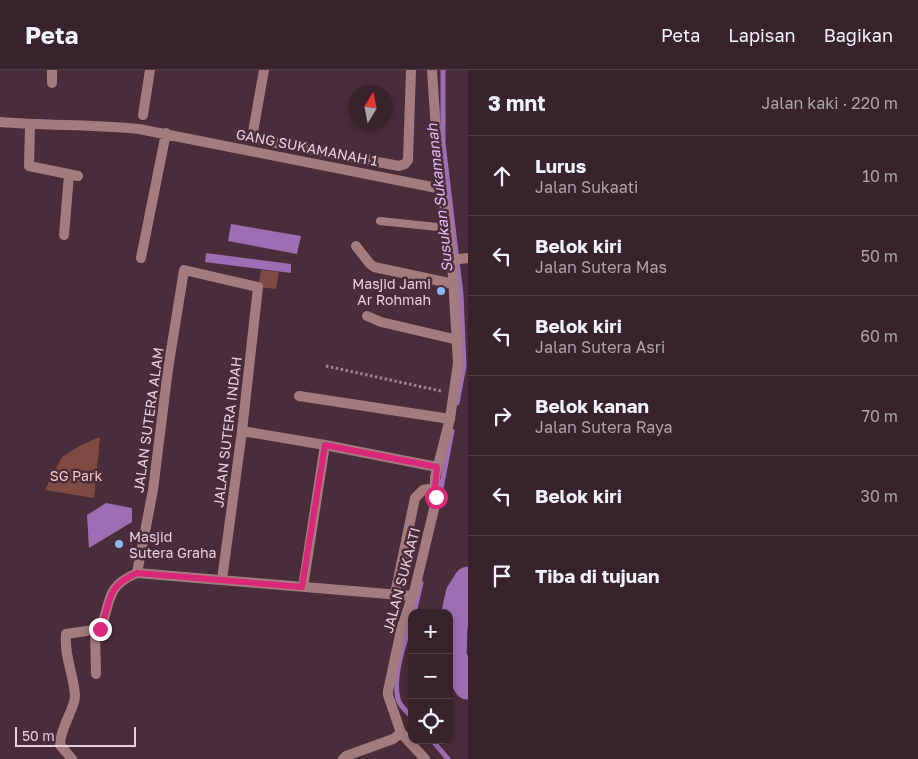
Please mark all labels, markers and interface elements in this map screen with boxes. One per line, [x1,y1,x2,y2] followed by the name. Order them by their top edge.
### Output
[25,20,78,49] text: Peta
[661,24,700,46] text: Peta
[728,24,796,46] text: Lapisan
[824,24,893,46] text: Bagikan
[348,85,393,130] north arrow
[488,90,546,116] text: 3 mnt
[761,93,898,113] text: Jalan kaki · 220 m
[422,122,456,273] water label: Susukan Sukamanah
[235,125,379,169] street label: GANG SUKAMANAH 1
[535,154,586,177] text: Lurus
[488,162,516,190] icon: ahead
[862,166,898,186] text: 10 m
[535,177,638,197] text: Jalan Sukaati
[535,234,622,257] text: Belok kiri
[488,242,516,270] icon: left
[861,246,898,266] text: 50 m
[535,257,667,277] text: Jalan Sutera Mas
[352,275,431,308] place label: Masjid Jami Ar Rohmah
[435,285,447,297] marker: Masjid Jami Ar Rohmah
[535,314,622,337] text: Belok kiri
[488,322,516,350] icon: left
[860,326,898,346] text: 60 m
[535,337,665,357] text: Jalan Sutera Asri
[129,346,167,494] street label: JALAN SUTERA ALAM
[209,356,245,508] street label: JALAN SUTERA INDAH
[535,394,649,417] text: Belok kanan
[488,402,516,430] icon: right
[861,406,898,426] text: 70 m
[535,417,673,437] text: Jalan Sutera Raya
[50,467,102,484] park label: SG Park
[488,482,516,510] icon: left
[535,484,622,507] text: Belok kiri
[425,486,448,509] route start
[861,486,898,506] text: 30 m
[379,525,423,635] street label: JALAN SUKAATI
[129,528,217,561] place label: Masjid Sutera Graha
[113,538,125,550] marker: Masjid Sutera Graha
[488,562,516,590] icon: arrive
[535,564,660,587] text: Tiba di tujuan
[408,609,453,744] map controls
[408,609,453,654] button: +
[89,618,112,641] route end
[408,654,453,699] button: −
[408,699,453,744] button: locate
[15,724,136,747] scale bar
[22,727,55,744] text: 50 m

